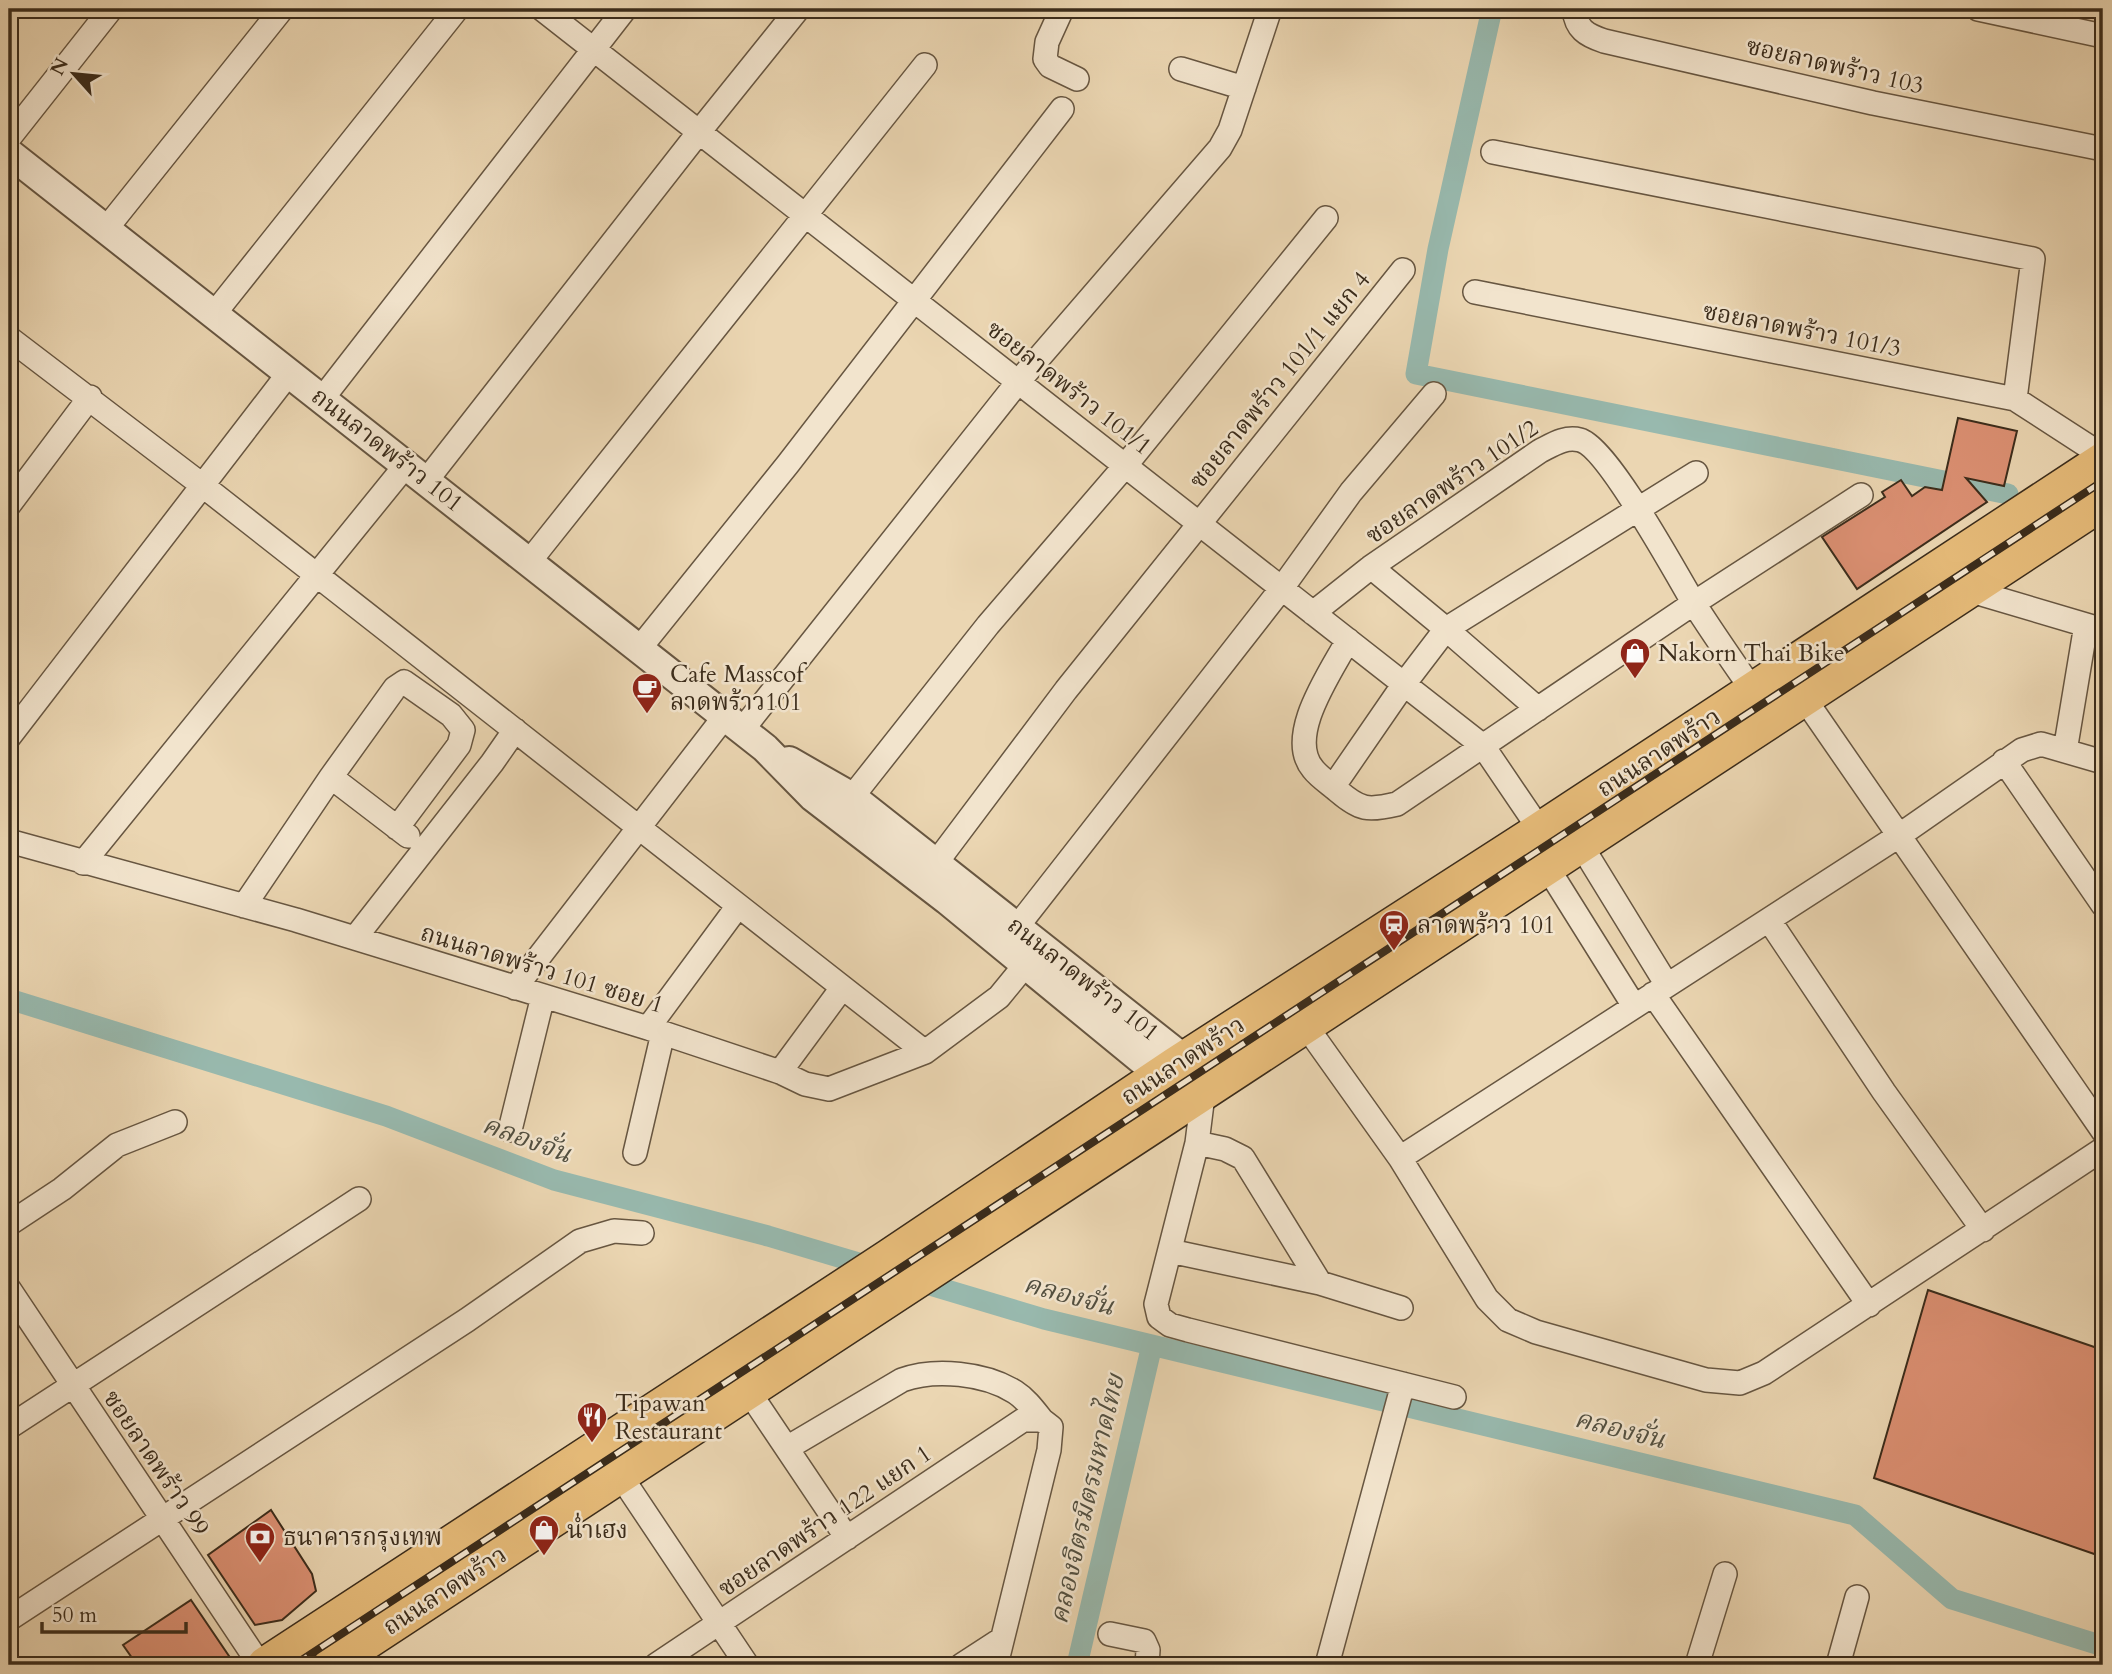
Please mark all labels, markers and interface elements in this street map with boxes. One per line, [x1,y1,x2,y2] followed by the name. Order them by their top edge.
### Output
[1743,30,1927,102] street label: ซอยลาดพร้าว 103
[38,38,108,108] north arrow
[44,53,75,80] text: N
[1182,264,1378,496] street label: ซอยลาดพร้าว 101/1 แยก 4
[1700,295,1904,365] street label: ซอยลาดพร้าว 101/3
[980,313,1158,463] street label: ซอยลาดพร้าว 101/1
[304,380,470,520] street label: ถนนลาดพร้าว 101
[1359,412,1545,552] street label: ซอยลาดพร้าว 101/2
[1618,636,1652,680] shop icon: Nakorn Thai Bike
[1658,637,1845,670] place label: Nakorn Thai Bike
[670,658,807,719] place label: Cafe Masscof ลาดพร้าว101
[630,671,664,715] cafe icon: Cafe Masscof ลาดพร้าว101
[1591,701,1727,805] street label: ถนนลาดพร้าว
[1377,908,1411,952] station icon: ลาดพร้าว 101
[1000,909,1166,1049] street label: ถนนลาดพร้าว 101
[1417,909,1555,942] place label: ลาดพร้าว 101
[416,916,668,1022] street label: ถนนลาดพร้าว 101 ซอย 1
[1115,1009,1251,1113] street label: ถนนลาดพร้าว
[478,1105,578,1172] water label: คลองจั่น
[1020,1264,1119,1324] water label: คลองจั่น
[1040,1369,1133,1627] water label: คลองจิตรมิตรมหาดไทย
[95,1384,217,1542] street label: ซอยลาดพร้าว 99
[615,1387,722,1448] place label: Tipawan Restaurant
[1571,1399,1670,1457] water label: คลองจั่น
[575,1400,609,1444] restaurant icon: Tipawan Restaurant
[712,1437,938,1605] street label: ซอยลาดพร้าว 122 แยก 1
[567,1512,628,1547] place label: น่ำเฮง
[527,1513,561,1557] shop icon: น่ำเฮง
[243,1520,277,1564] bank icon: ธนาคารกรุงเทพ
[283,1521,442,1554] place label: ธนาคารกรุงเทพ
[377,1539,513,1643] street label: ถนนลาดพร้าว
[42,1590,186,1634] scale bar
[52,1601,97,1630] text: 50 m

